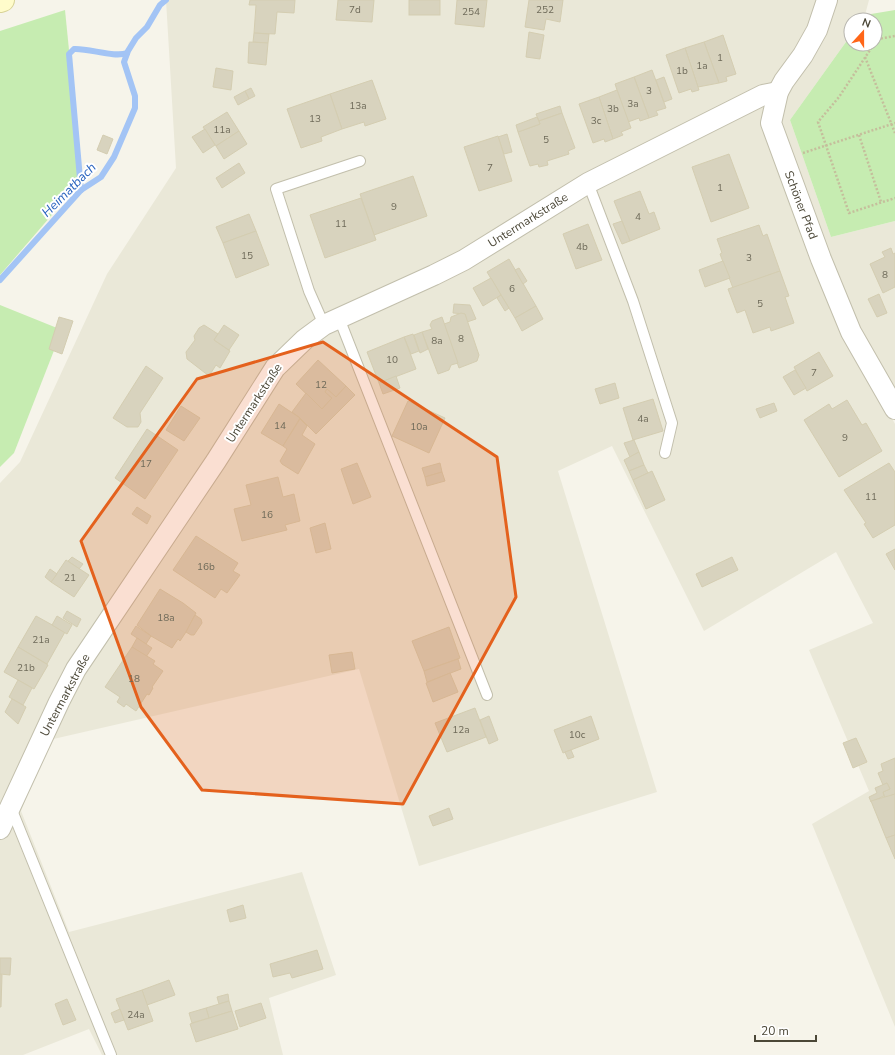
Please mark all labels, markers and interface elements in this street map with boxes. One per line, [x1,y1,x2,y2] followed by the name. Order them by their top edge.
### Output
[349,3,361,17] house number: 7d
[536,3,554,17] house number: 252
[462,5,480,19] house number: 254
[843,12,883,52] north arrow
[860,15,873,32] text: N
[717,51,723,65] house number: 1
[696,59,708,73] house number: 1a
[676,64,688,78] house number: 1b
[646,84,652,98] house number: 3
[627,97,639,111] house number: 3a
[349,99,367,113] house number: 13a
[607,102,619,116] house number: 3b
[309,112,321,126] house number: 13
[591,114,602,128] house number: 3c
[213,123,231,137] house number: 11a
[543,133,549,147] house number: 5
[38,159,100,221] water label: Heimatbach
[487,161,493,175] house number: 7
[781,169,821,241] street label: Schöner Pfad
[717,181,723,195] house number: 1
[485,189,571,251] street label: Untermarkstraße
[391,200,397,214] house number: 9
[635,210,641,224] house number: 4
[335,217,347,231] house number: 11
[576,240,588,254] house number: 4b
[241,249,253,263] house number: 15
[746,251,752,265] house number: 3
[882,268,888,282] house number: 8
[509,282,515,296] house number: 6
[757,297,763,311] house number: 5
[458,332,464,346] house number: 8
[431,334,443,348] house number: 8a
[386,353,398,367] house number: 10
[222,360,286,446] street label: Untermarkstraße
[811,366,817,380] house number: 7
[315,378,327,392] house number: 12
[637,412,649,426] house number: 4a
[274,419,286,433] house number: 14
[410,420,428,434] house number: 10a
[842,431,848,445] house number: 9
[140,457,152,471] house number: 17
[865,490,877,504] house number: 11
[261,508,273,522] house number: 16
[197,560,215,574] house number: 16b
[64,571,76,585] house number: 21
[157,611,175,625] house number: 18a
[32,633,50,647] house number: 21a
[36,651,94,739] street label: Untermarkstraße
[17,661,35,675] house number: 21b
[128,672,140,686] house number: 18
[452,723,470,737] house number: 12a
[569,728,586,742] house number: 10c
[127,1008,145,1022] house number: 24a
[755,1017,816,1043] scale bar
[761,1023,789,1039] text: 20 m

